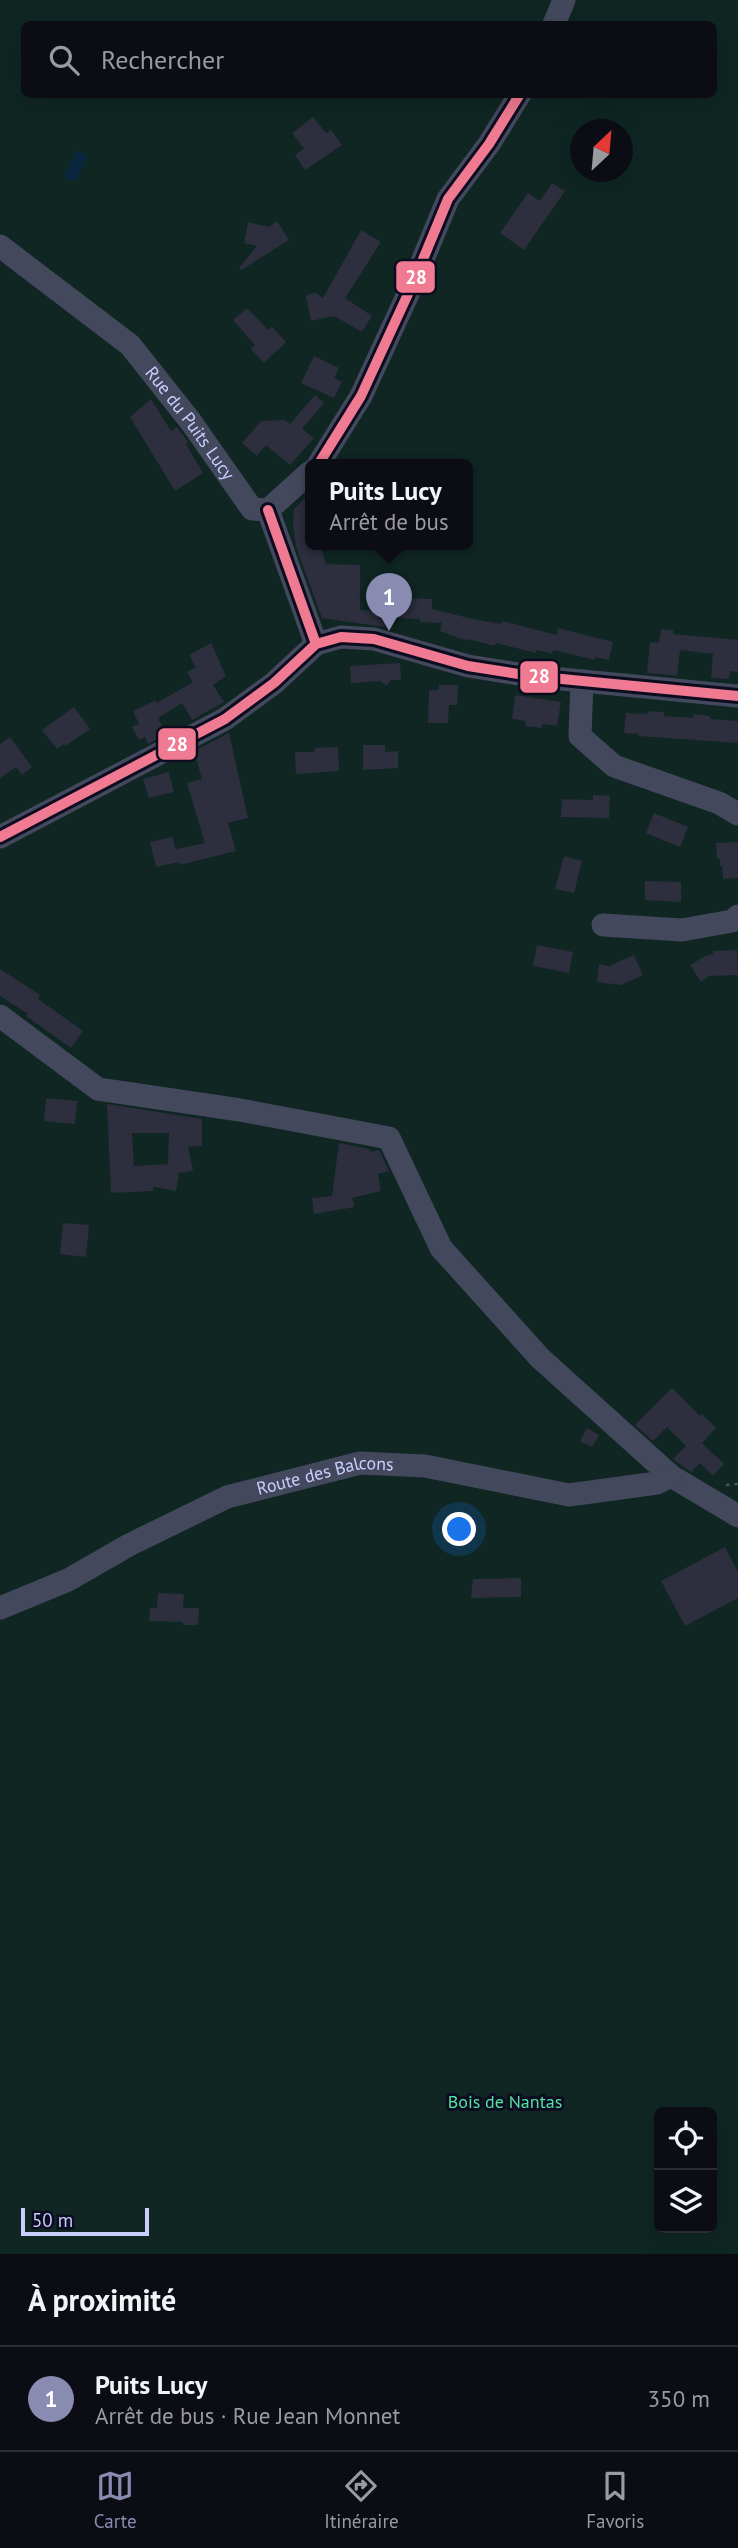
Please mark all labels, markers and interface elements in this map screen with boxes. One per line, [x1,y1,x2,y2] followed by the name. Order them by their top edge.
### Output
[21,21,717,98] search box
[45,41,83,79] icon: search
[101,43,224,76] text: Rechercher
[570,119,633,182] north arrow
[395,260,436,294] line badge: 28
[405,265,427,289] text: 28
[140,362,240,485] street label: Rue du Puits Lucy
[305,459,473,550] popup
[329,474,442,507] text: Puits Lucy
[329,507,449,536] text: Arrêt de bus
[366,573,412,631] pin: 1
[519,660,559,694] line badge: 28
[528,664,550,688] text: 28
[157,727,197,761] line badge: 28
[166,732,188,756] text: 28
[254,1451,394,1500] street label: Route des Balcons
[442,1512,476,1546] your location
[448,2090,562,2113] park label: Bois de Nantas
[654,2107,717,2233] map controls
[654,2107,717,2170] button: locate
[654,2170,717,2233] button: layers
[21,2205,149,2237] scale bar
[32,2208,73,2232] text: 50 m
[28,2280,176,2319] text: À proximité
[95,2368,207,2401] text: Puits Lucy
[44,2384,58,2413] text: 1
[648,2384,710,2413] text: 350 m
[95,2401,400,2430] text: Arrêt de bus · Rue Jean Monnet
[94,2467,137,2533] tab: Carte
[324,2467,399,2533] tab: Itinéraire
[586,2467,644,2533] tab: Favoris

